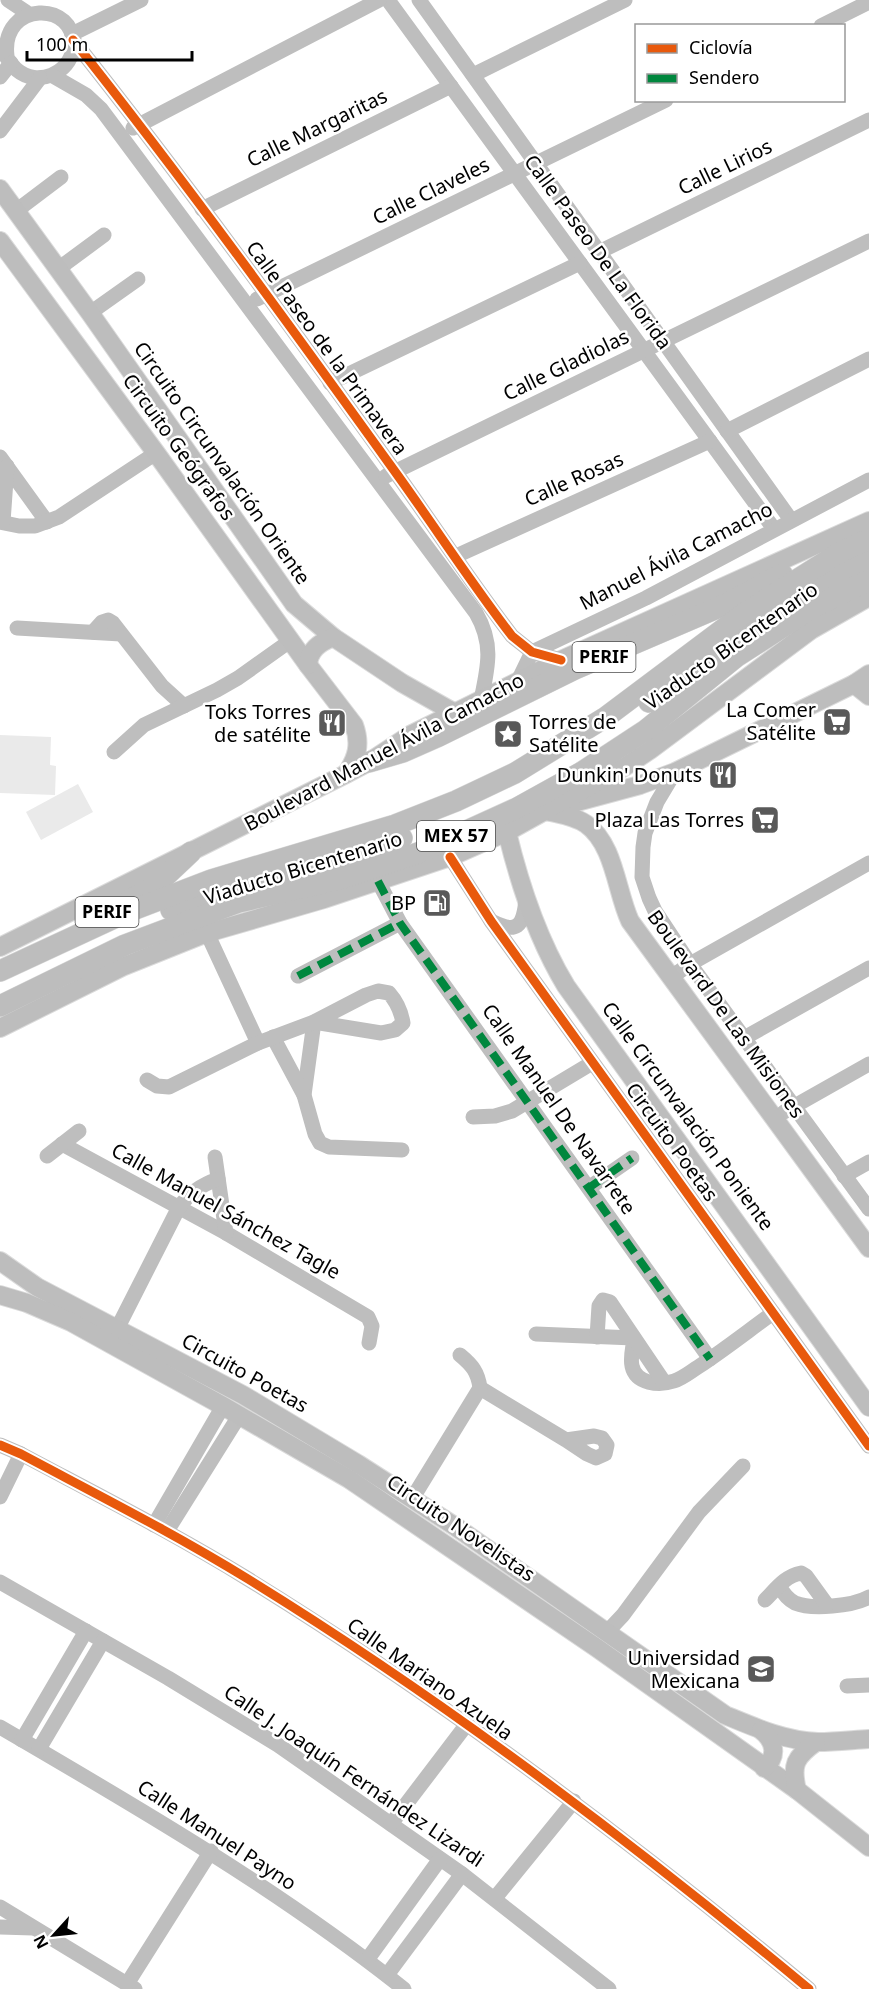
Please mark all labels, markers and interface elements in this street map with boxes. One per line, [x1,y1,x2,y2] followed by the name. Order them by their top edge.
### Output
[27,24,192,62] scale bar
[635,24,845,102] legend
[36,32,88,56] text: 100 m
[689,35,753,59] text: Ciclovía
[689,65,759,89] text: Sendero
[242,82,391,173] street label: Calle Margaritas
[673,132,776,201] street label: Calle Lirios
[519,149,678,355] street label: Calle Paseo De La Florida
[368,151,494,231] street label: Calle Claveles
[241,235,414,460] street label: Calle Paseo de la Primavera
[498,322,633,407] street label: Calle Gladiolas
[128,336,317,589] street label: Circuito Circunvalación Oriente
[117,368,242,526] street label: Circuito Geógrafos
[520,445,628,512] street label: Calle Rosas
[575,495,777,616] street label: Manuel Ávila Camacho
[639,575,823,716] street label: Viaducto Bicentenario
[572,642,636,672] road number: PERIF
[239,666,528,837] street label: Boulevard Manuel Ávila Camacho
[726,696,816,746] place label: La Comer Satélite
[205,698,311,748] place label: Toks Torres de satélite
[821,706,853,738] supermarket icon: La Comer Satélite
[316,707,348,739] restaurant icon: Toks Torres de satélite
[529,708,617,758] place label: Torres de Satélite
[492,718,524,750] place icon: Torres de Satélite
[707,759,739,791] restaurant icon: Dunkin' Donuts
[557,761,702,788] place label: Dunkin' Donuts
[749,804,781,836] supermarket icon: Plaza Las Torres
[594,806,744,833] place label: Plaza Las Torres
[417,821,495,851] road number: MEX 57
[200,824,405,911] street label: Viaducto Bicentenario
[421,887,453,919] fuel station icon: BP
[391,889,416,916] place label: BP
[76,897,138,927] road number: PERIF
[642,904,811,1123] street label: Boulevard De Las Misiones
[596,996,781,1236] street label: Calle Circunvalación Poniente
[476,998,643,1219] street label: Calle Manuel De Navarrete
[620,1077,725,1207] street label: Circuito Poetas
[107,1136,346,1285] street label: Calle Manuel Sánchez Tagle
[177,1327,313,1419] street label: Circuito Poetas
[382,1468,541,1587] street label: Circuito Novelistas
[342,1611,519,1746] street label: Calle Mariano Azuela
[628,1644,740,1694] place label: Universidad Mexicana
[745,1653,777,1685] school or university icon: Universidad Mexicana
[219,1678,490,1873] street label: Calle J. Joaquín Fernández Lizardi
[133,1773,302,1896] street label: Calle Manuel Payno
[24,1905,84,1965] north arrow
[28,1931,53,1953] text: N

